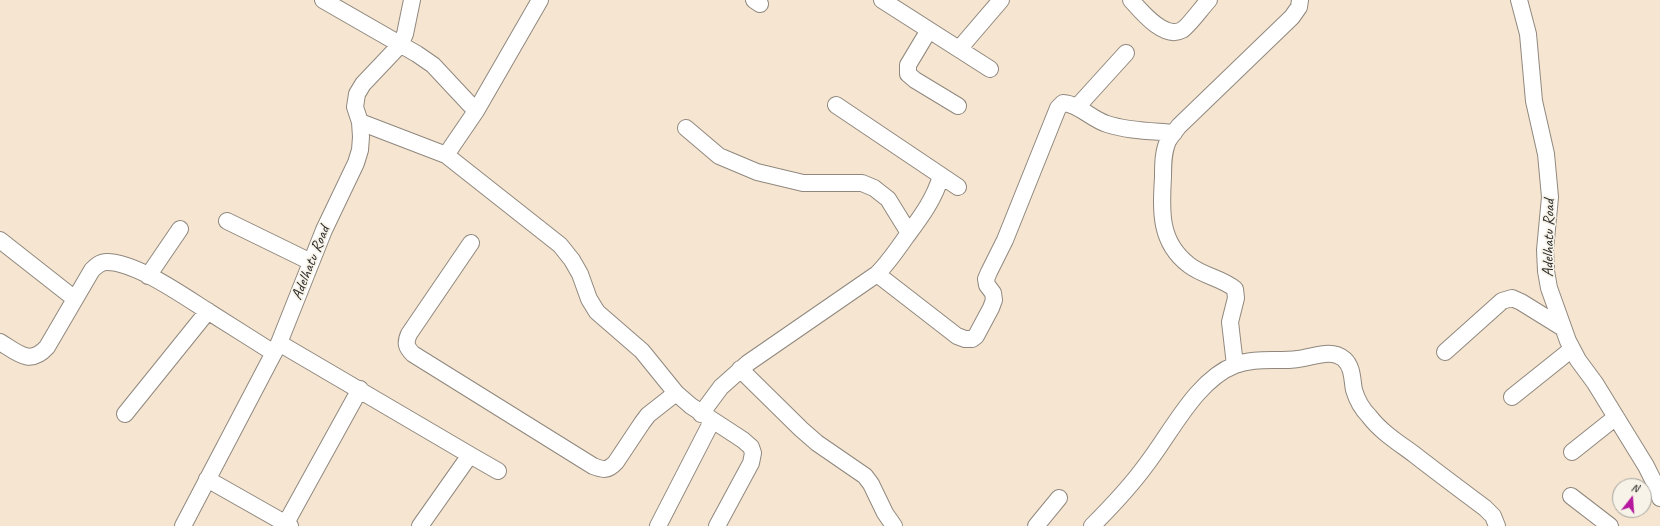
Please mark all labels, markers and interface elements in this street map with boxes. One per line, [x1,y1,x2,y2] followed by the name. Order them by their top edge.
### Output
[1539,199,1559,277] street label: Adelhatu Road
[288,223,334,303] street label: Adelhatu Road
[1612,478,1652,518] north arrow
[1630,480,1641,495] text: N

